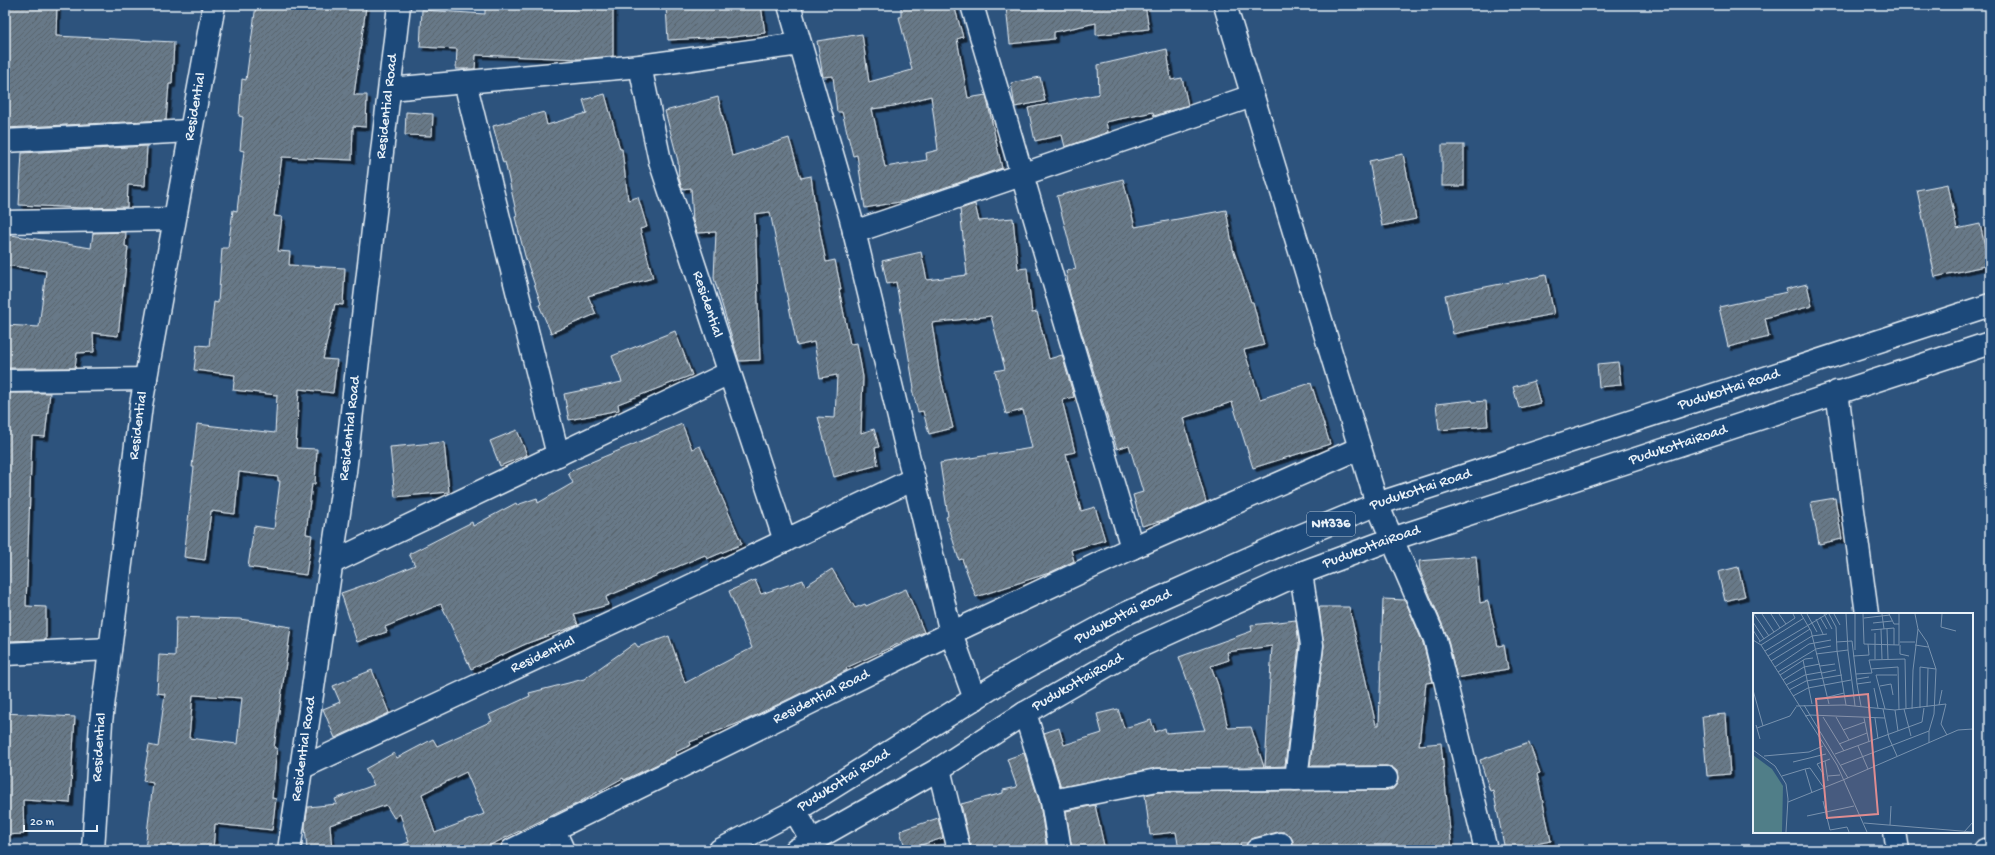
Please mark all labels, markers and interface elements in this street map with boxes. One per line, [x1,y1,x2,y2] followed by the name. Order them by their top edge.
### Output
[372,52,402,160] street label: Residential Road
[180,71,211,142] street label: Residential
[688,269,727,340] street label: Residential
[1675,364,1783,415] street label: Pudukottai Road
[335,374,365,482] street label: Residential Road
[125,390,152,461] street label: Residential
[1626,420,1731,470] street label: PudukottaiRoad
[1366,465,1475,515] street label: Pudukottai Road
[1307,512,1355,536] road number: NH336
[1319,521,1424,573] street label: PudukottaiRoad
[1071,585,1175,649] street label: Pudukottai Road
[1753,613,1973,833] inset map
[508,632,578,678] street label: Residential
[1028,649,1128,716] street label: PudukottaiRoad
[770,665,874,729] street label: Residential Road
[287,694,321,803] street label: Residential Road
[88,712,111,782] street label: Residential
[793,744,894,817] street label: Pudukottai Road
[24,807,97,833] scale bar
[30,816,55,830] text: 20 m

